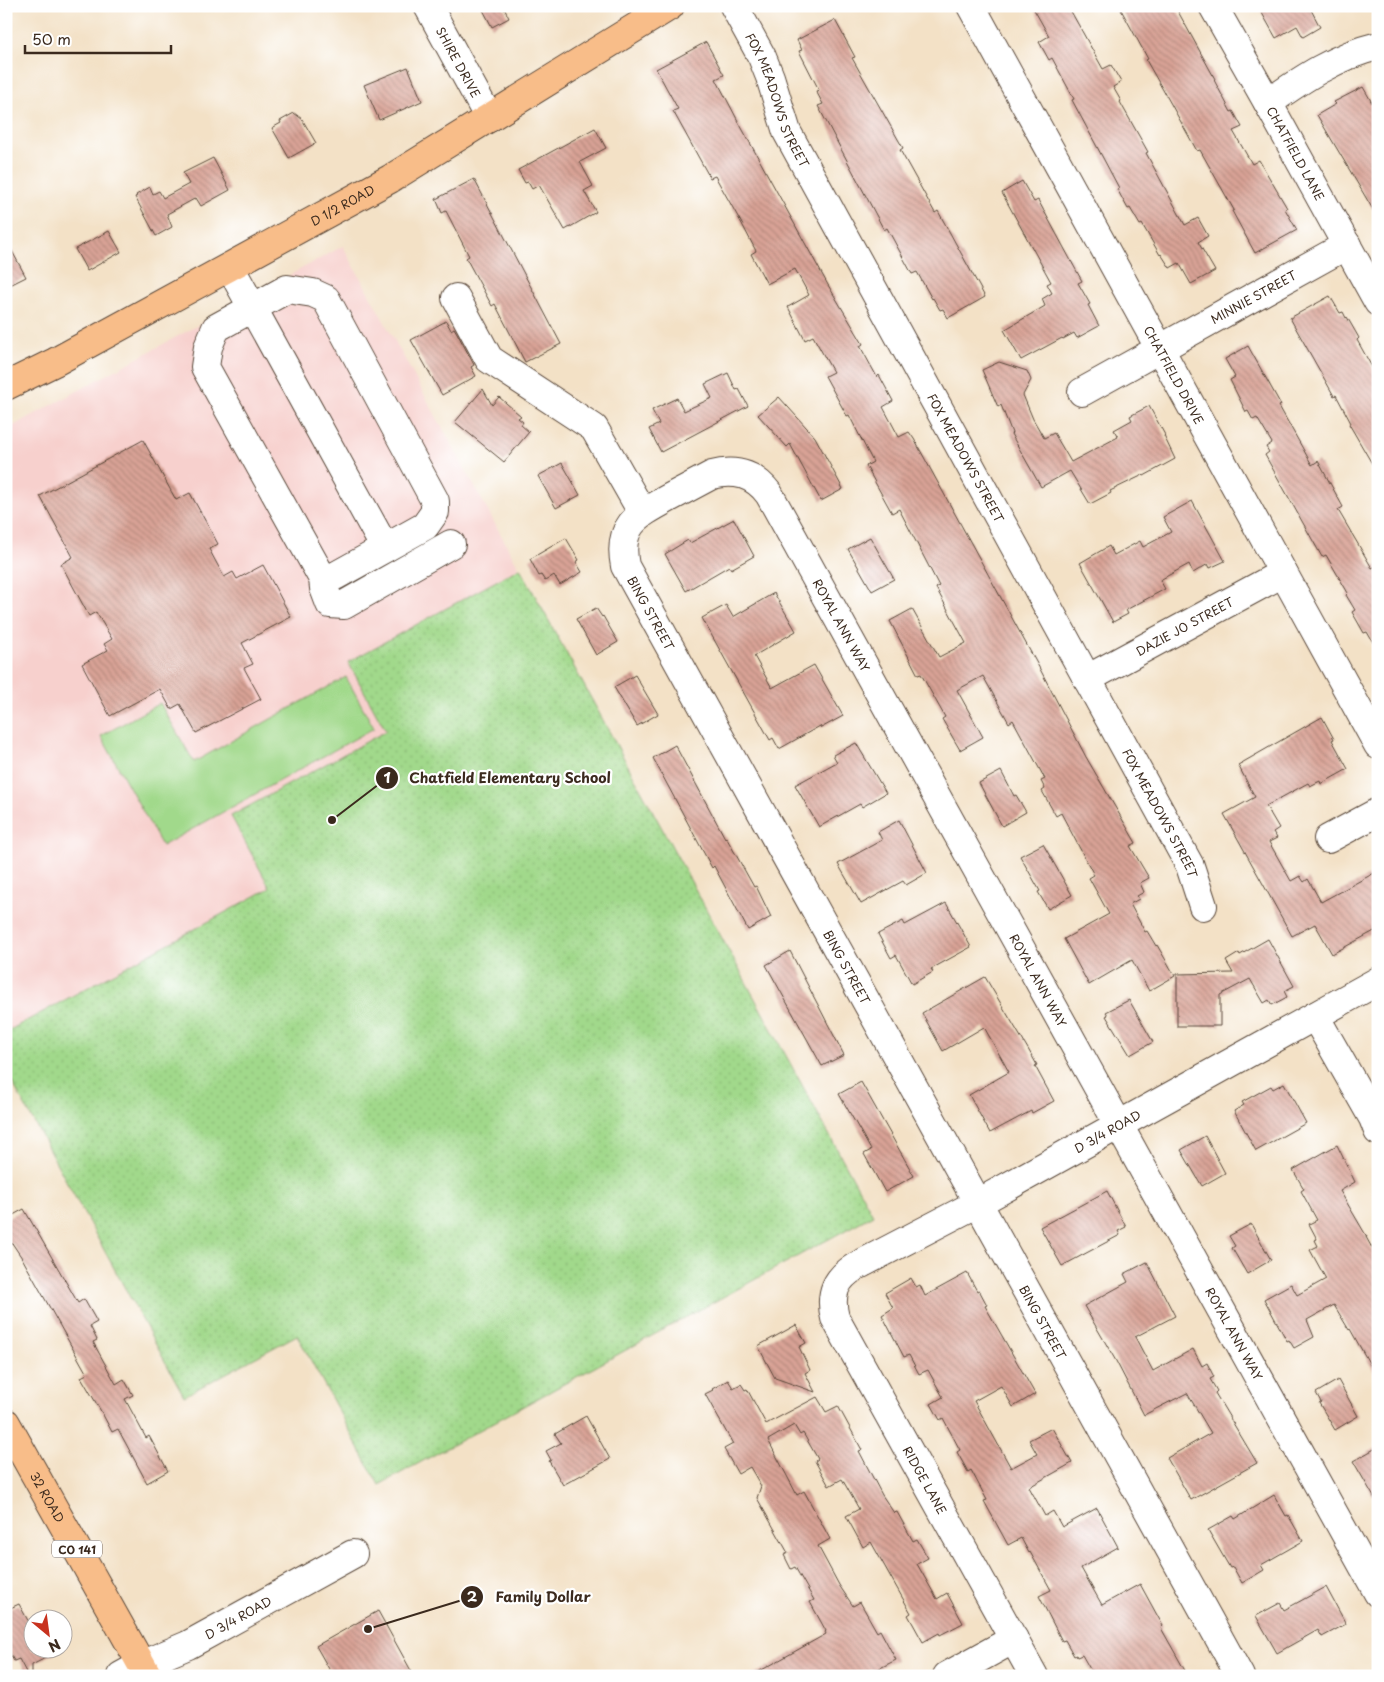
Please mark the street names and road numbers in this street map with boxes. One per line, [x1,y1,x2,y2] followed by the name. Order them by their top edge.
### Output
[432,24,485,101] street label: SHIRE DRIVE
[741,29,814,171] street label: FOX MEADOWS STREET
[1263,103,1329,204] street label: CHATFIELD LANE
[307,180,378,230] street label: D 1/2 ROAD
[1207,265,1300,328] street label: MINNIE STREET
[1140,322,1209,427] street label: CHATFIELD DRIVE
[923,390,1009,526] street label: FOX MEADOWS STREET
[623,573,679,654] street label: BING STREET
[809,575,875,675] street label: ROYAL ANN WAY
[1133,592,1237,660] street label: DAZIE JO STREET
[1118,745,1202,881] street label: FOX MEADOWS STREET
[819,927,875,1008] street label: BING STREET
[1005,931,1072,1030] street label: ROYAL ANN WAY
[1071,1105,1144,1157] street label: D 3/4 ROAD
[1015,1282,1071,1363] street label: BING STREET
[1201,1284,1268,1384] street label: ROYAL ANN WAY
[899,1443,951,1518] street label: RIDGE LANE
[26,1468,69,1526] street label: 32 ROAD
[52,1540,102,1558] road number: CO 141
[201,1592,275,1643] street label: D 3/4 ROAD

